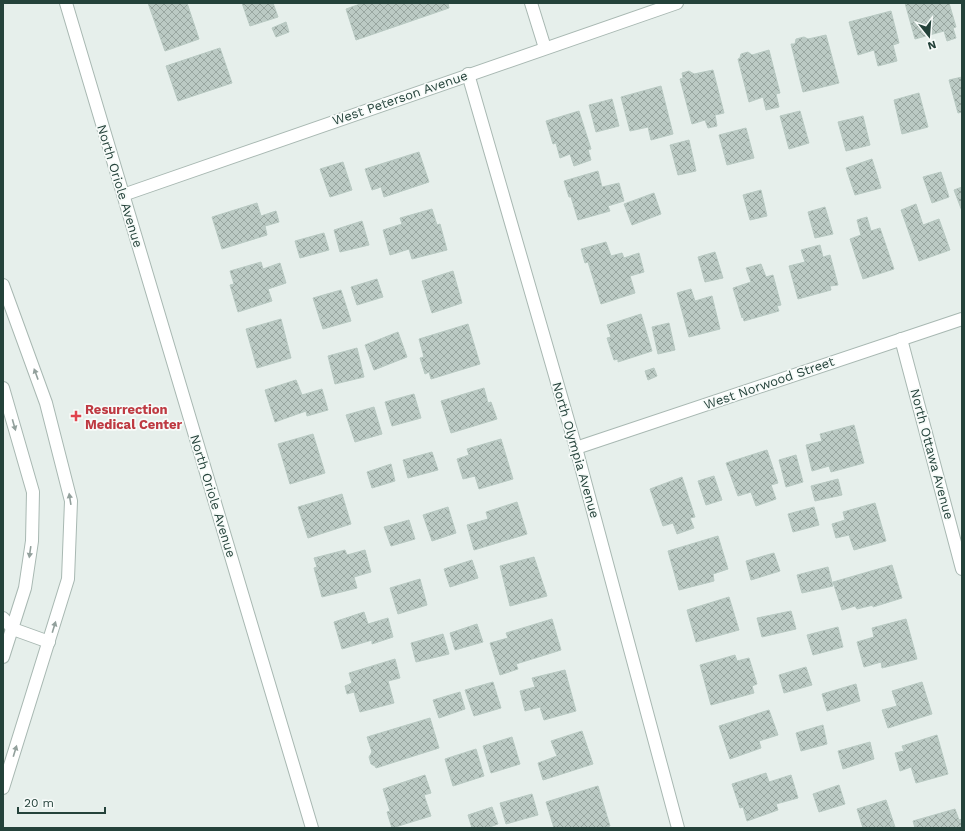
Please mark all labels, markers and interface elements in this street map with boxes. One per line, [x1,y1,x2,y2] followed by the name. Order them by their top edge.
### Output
[909,16,949,56] north arrow
[926,38,938,52] text: N
[330,68,470,128] street label: West Peterson Avenue
[94,123,146,249] street label: North Oriole Avenue
[702,353,837,412] street label: West Norwood Street
[32,368,38,380] one-way arrow
[549,380,603,520] street label: North Olympia Avenue
[907,387,957,521] street label: North Ottawa Avenue
[85,402,183,432] place label: Resurrection Medical Center
[70,410,82,422] marker: Resurrection Medical Center
[11,420,17,432] one-way arrow
[187,433,239,559] street label: North Oriole Avenue
[67,493,73,505] one-way arrow
[27,546,33,559] one-way arrow
[51,620,57,632] one-way arrow
[12,744,18,756] one-way arrow
[18,789,105,815] scale bar
[24,796,54,810] text: 20 m

